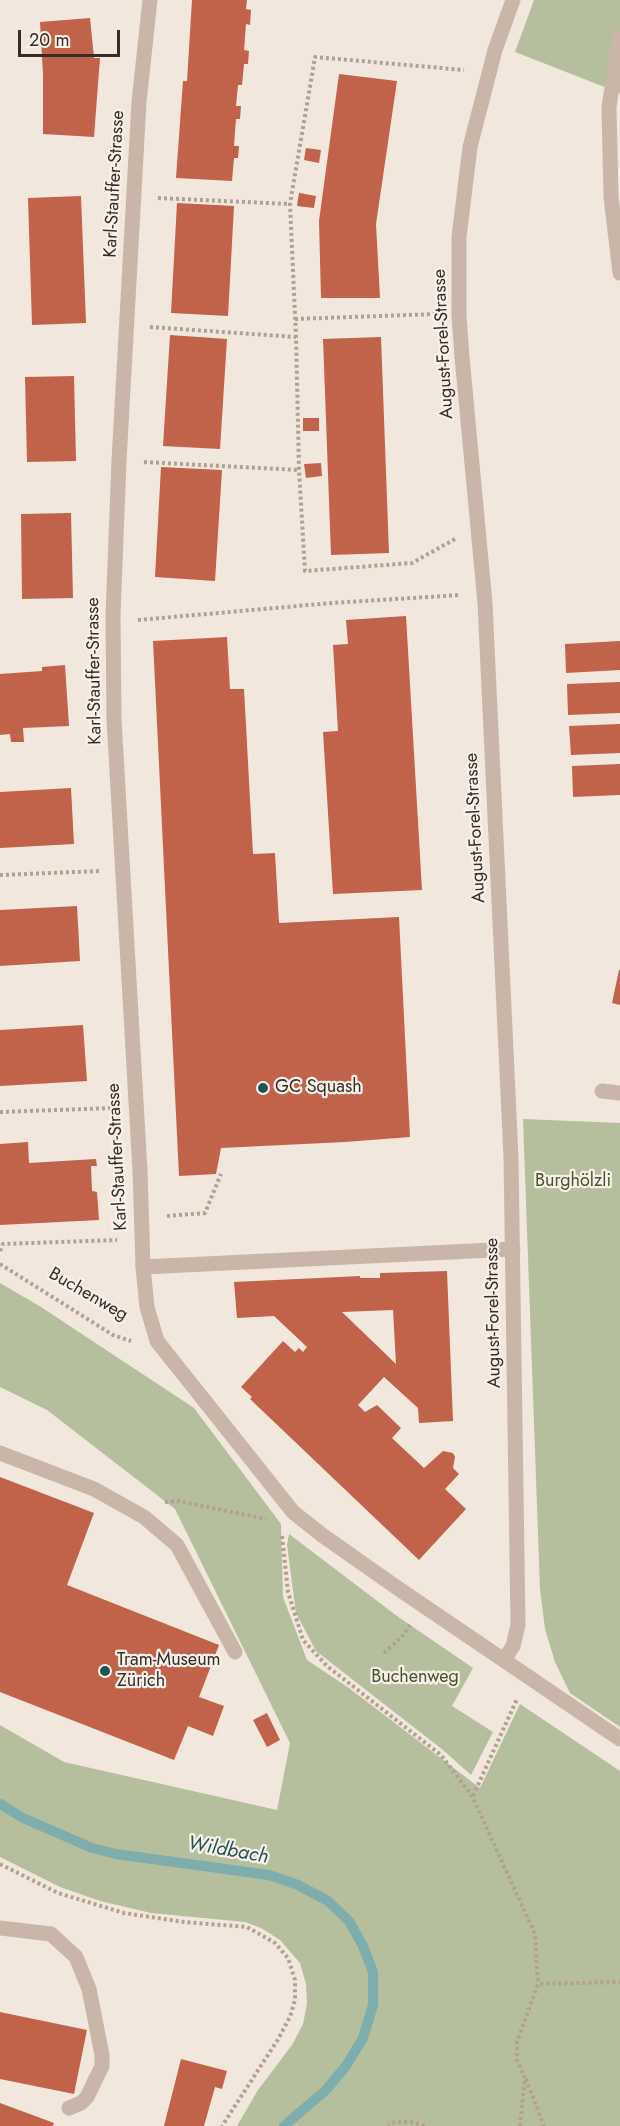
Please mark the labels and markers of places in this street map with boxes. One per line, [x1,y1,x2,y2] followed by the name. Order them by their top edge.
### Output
[275,1077,362,1099] place label: GC Squash
[256,1081,270,1095] marker: GC Squash
[117,1650,221,1692] place label: Tram-Museum Zürich
[98,1664,112,1678] marker: Tram-Museum Zürich

